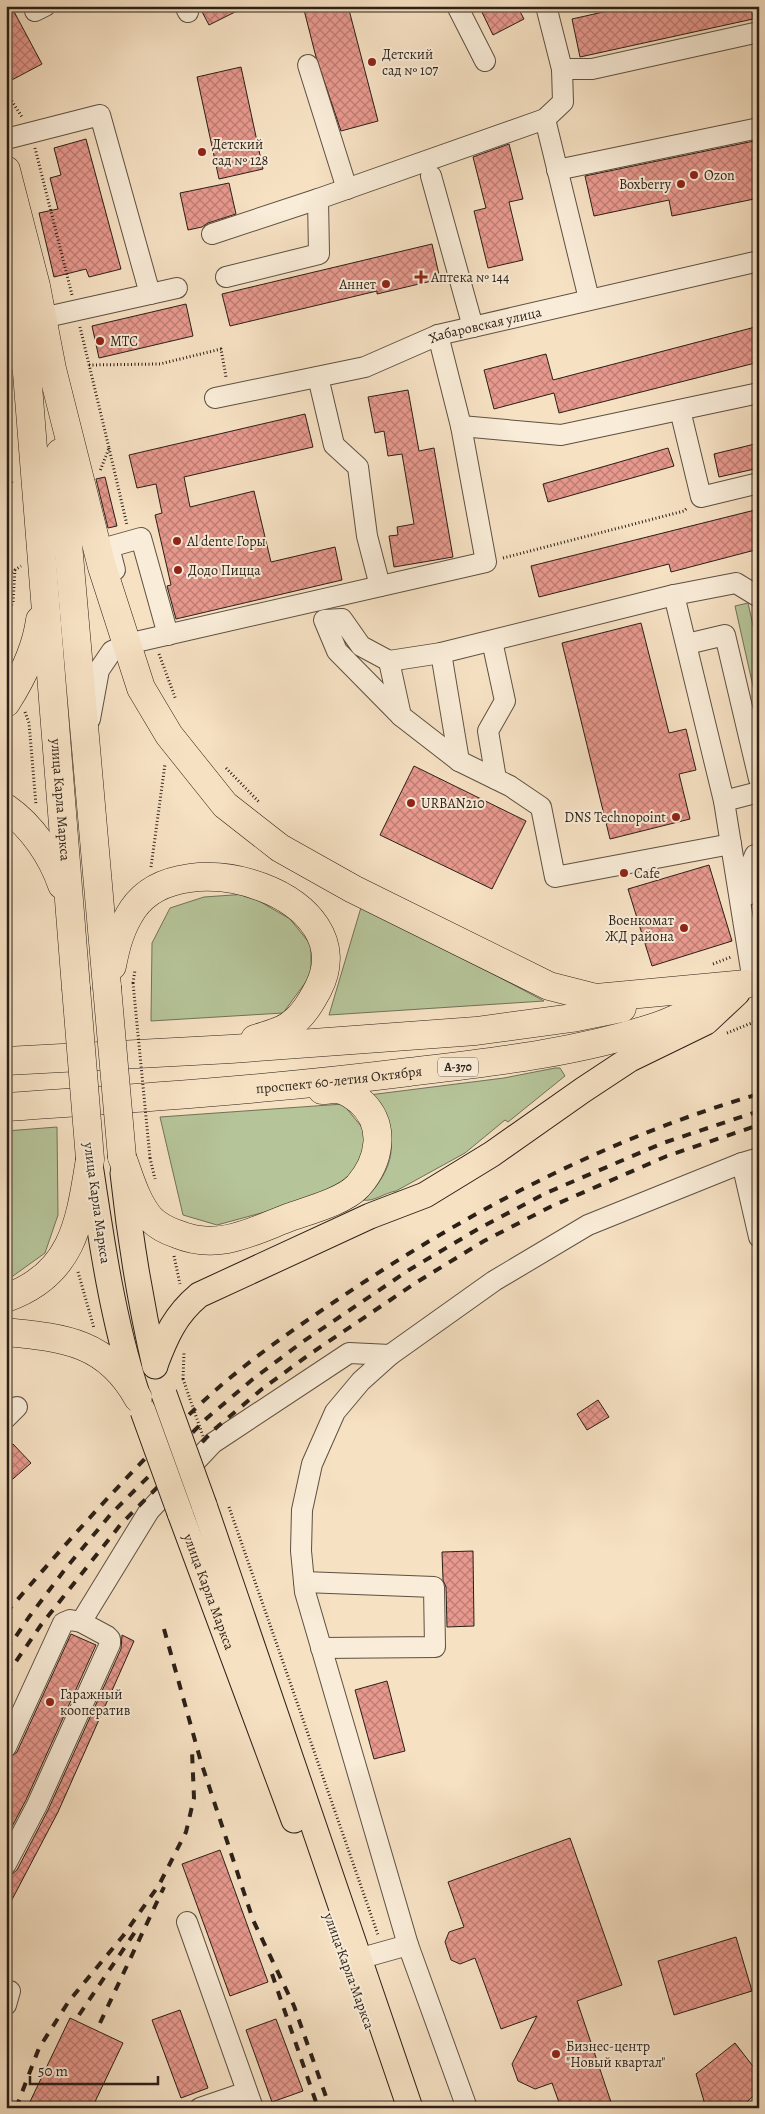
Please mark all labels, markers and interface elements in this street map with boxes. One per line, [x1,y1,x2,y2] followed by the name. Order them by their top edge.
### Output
[382,45,438,80] place label: Детский сад № 107
[366,56,378,68] marker: Детский сад № 107
[212,135,269,170] place label: Детский сад № 128
[196,146,208,158] marker: Детский сад № 128
[704,166,735,185] place label: Ozon
[688,169,700,181] marker: Ozon
[619,175,672,194] place label: Boxberry
[675,178,687,190] marker: Boxberry
[430,268,509,287] place label: Аптека № 144
[415,271,427,283] marker: Аптека № 144
[338,275,376,294] place label: Аннет
[380,278,392,290] marker: Аннет
[425,302,544,348] street label: Хабаровская улица
[110,332,138,351] place label: МТС
[94,335,106,347] marker: МТС
[186,532,266,551] place label: Al dente Горы
[171,535,183,547] marker: Al dente Горы
[188,561,261,580] place label: Додо Пицца
[172,564,184,576] marker: Додо Пицца
[47,737,75,862] street label: улица Карла Маркса
[421,794,485,813] place label: URBAN210
[405,797,417,809] marker: URBAN210
[564,808,666,827] place label: DNS Technopoint
[670,811,682,823] marker: DNS Technopoint
[634,864,660,883] place label: Cafe
[618,867,630,879] marker: Cafe
[605,911,675,946] place label: Военкомат ЖД района
[678,922,690,934] marker: Военкомат ЖД района
[438,1058,478,1076] road number: А-370
[255,1061,423,1098] street label: проспект 60-летия Октября
[79,1140,115,1265] street label: улица Карла Маркса
[179,1530,240,1653] street label: улица Карла Маркса
[60,1685,131,1720] place label: Гаражный кооператив
[44,1696,56,1708] marker: Гаражный кооператив
[319,1909,379,2032] street label: улица Карла Маркса
[566,2037,665,2072] place label: Бизнес-центр "Новый квартал"
[550,2048,562,2060] marker: Бизнес-центр "Новый квартал"
[30,2054,158,2086] scale bar
[38,2061,68,2081] text: 50 m

